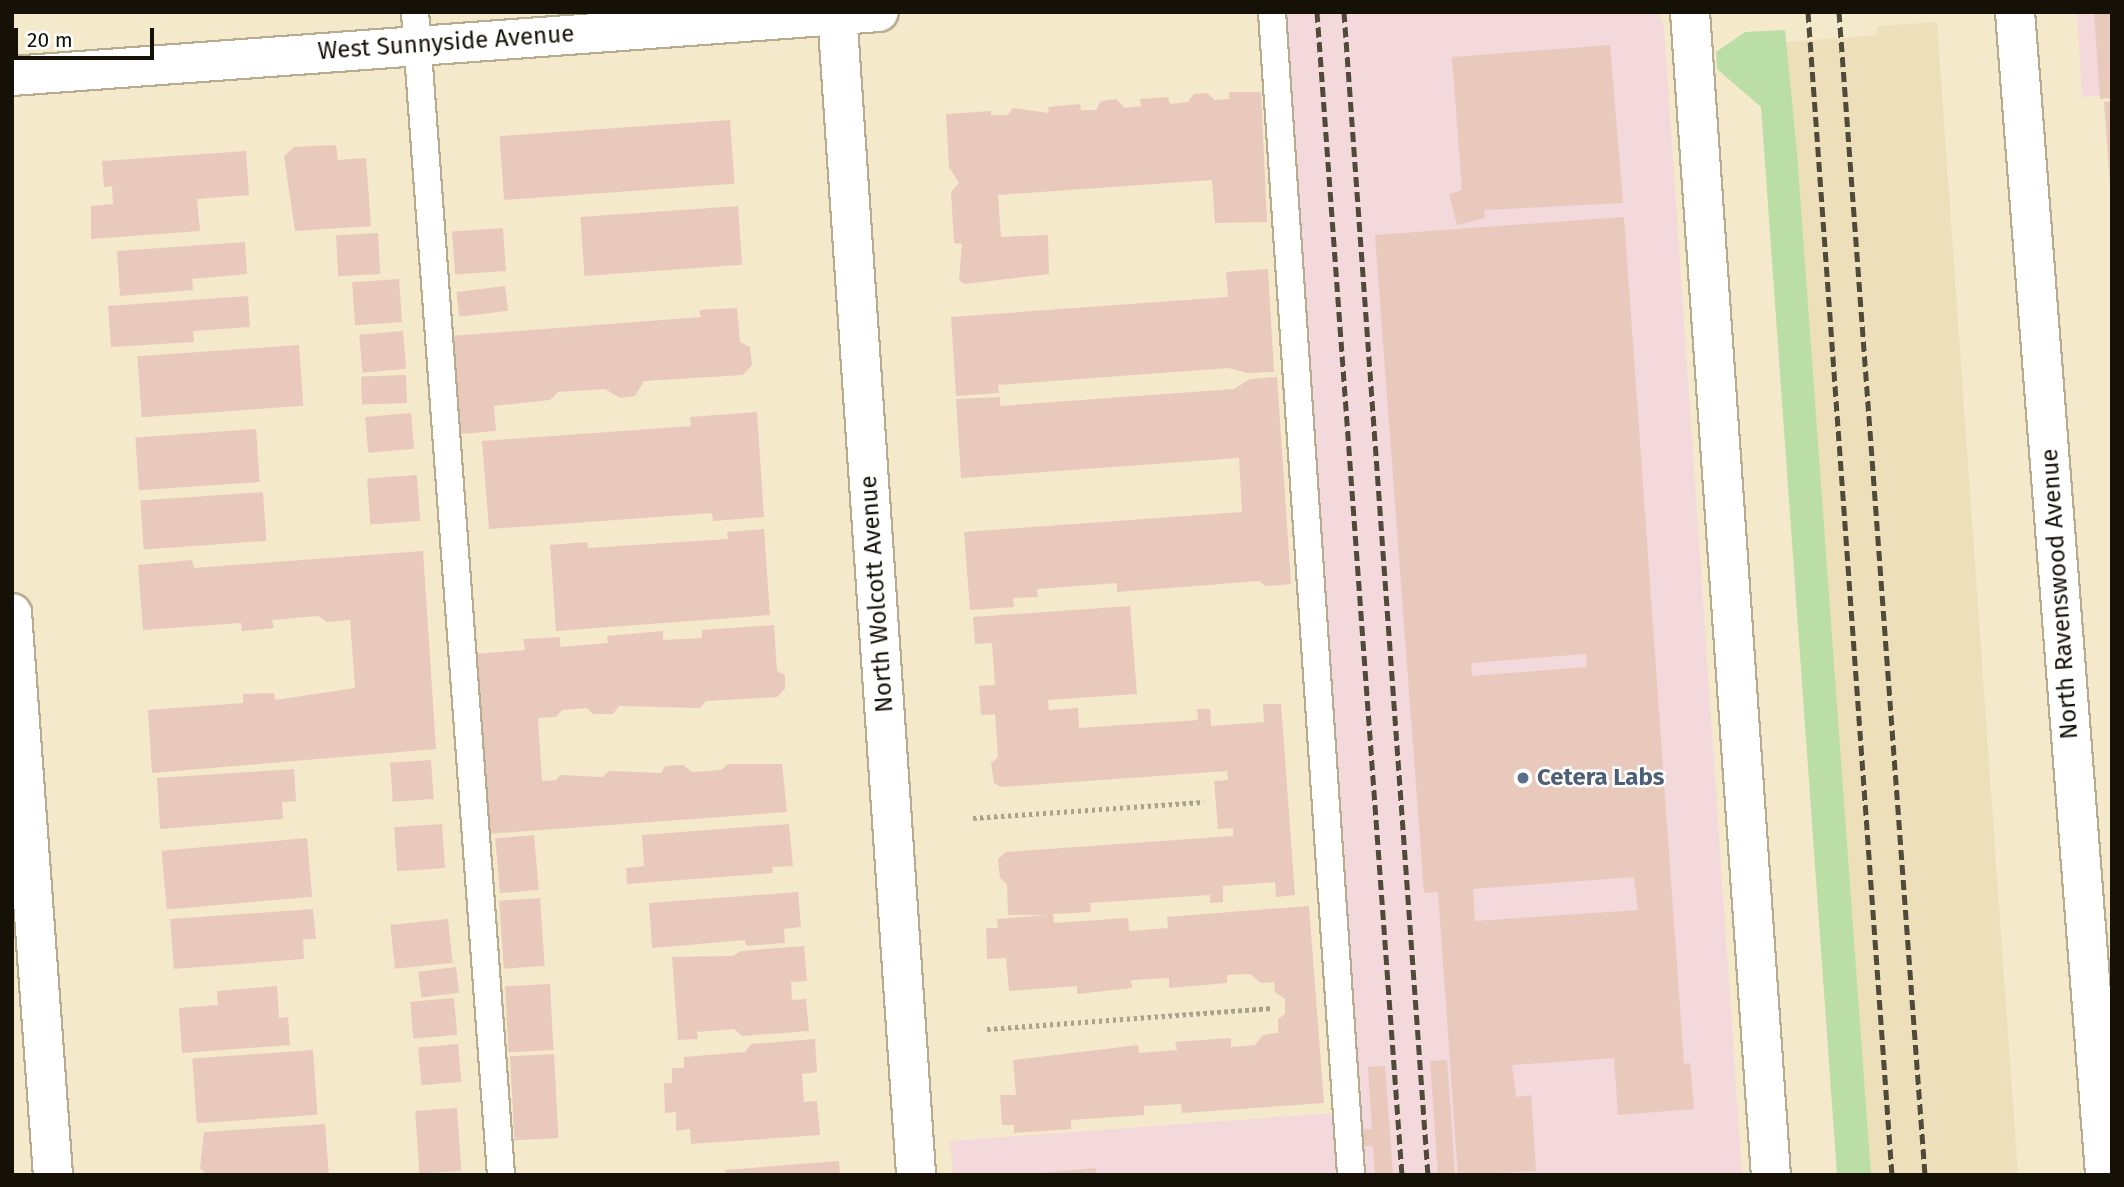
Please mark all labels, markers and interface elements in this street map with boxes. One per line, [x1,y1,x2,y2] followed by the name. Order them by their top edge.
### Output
[18,14,158,58] scale bar
[317,20,575,66] street label: West Sunnyside Avenue
[27,27,73,53] text: 20 m
[2035,448,2085,740] street label: North Ravenswood Avenue
[854,474,900,714] street label: North Wolcott Avenue
[1537,764,1664,792] place label: Cetera Labs
[1515,770,1531,786] marker: Cetera Labs

